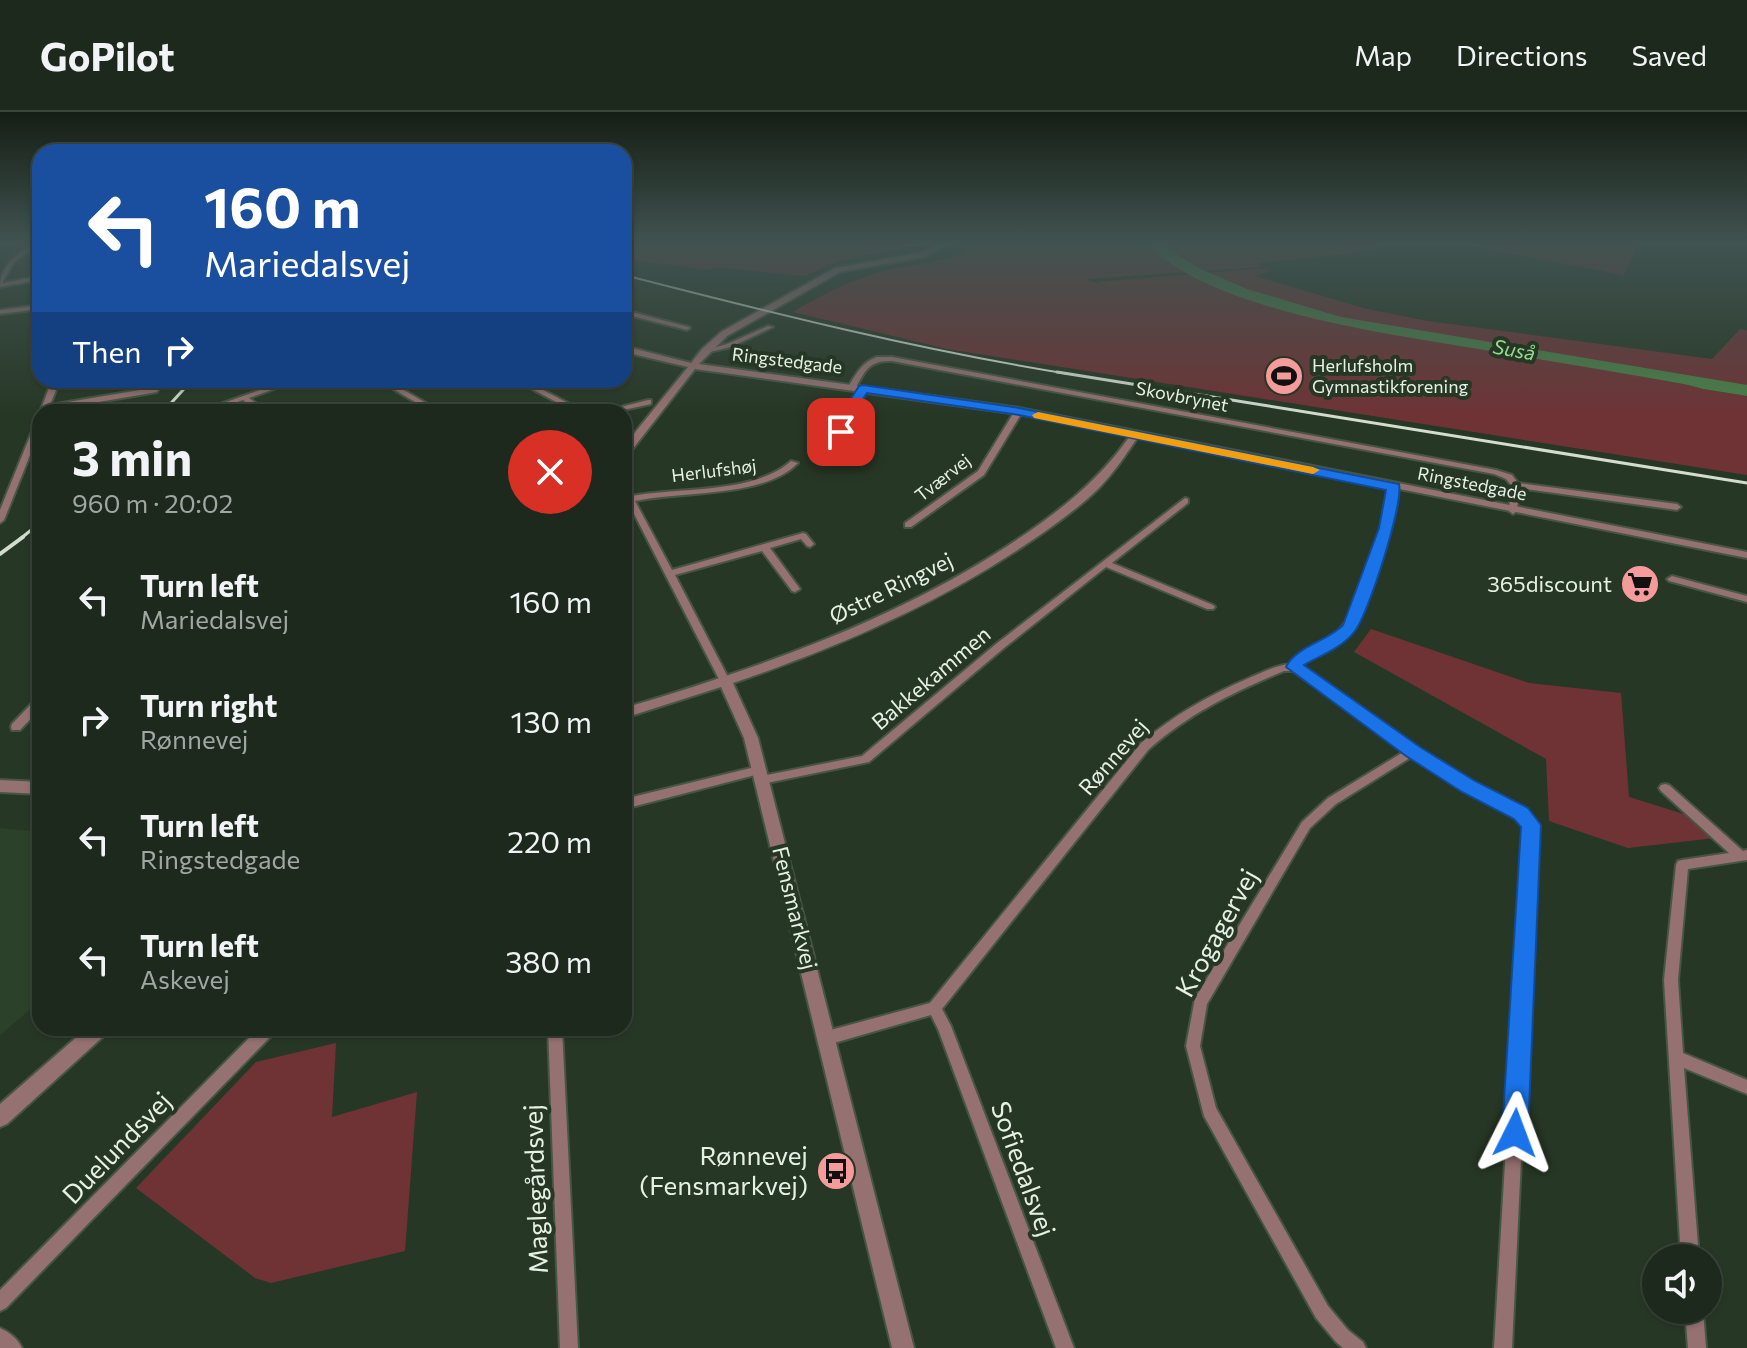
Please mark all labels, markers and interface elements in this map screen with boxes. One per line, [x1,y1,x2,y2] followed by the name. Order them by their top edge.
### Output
[40,32,175,79] text: GoPilot
[1354,38,1412,72] text: Map
[1456,38,1587,72] text: Directions
[1631,38,1707,72] text: Saved
[204,171,361,240] text: 160 m
[72,176,176,280] icon: left
[204,240,410,284] text: Mariedalsvej
[157,328,201,372] icon: right
[72,332,141,369] text: Then
[1491,334,1537,365] water label: Suså
[731,342,844,378] street label: Ringstedgade
[1312,354,1468,397] place label: Herlufsholm Gymnastikforening
[1263,355,1305,397] sports icon: Herlufsholm Gymnastikforening
[1134,376,1230,416] street label: Skovbrynet
[807,398,875,466] pin
[819,410,863,454] icon: arrive
[72,427,192,486] text: 3 min
[508,430,592,514] button: close
[910,449,974,506] street label: Tværvej
[670,454,758,486] street label: Herlufshøj
[1416,462,1529,504] street label: Ringstedgade
[72,487,233,518] text: 960 m · 20:02
[825,546,957,629] street label: Østre Ringvej
[1619,563,1661,605] supermarket icon: 365discount
[140,566,259,603] text: Turn left
[1487,570,1612,597] place label: 365discount
[72,578,116,622] icon: left
[509,582,592,619] text: 160 m
[140,603,289,634] text: Mariedalsvej
[866,620,996,735] street label: Bakkekammen
[140,686,277,723] text: Turn right
[72,698,116,742] icon: right
[511,702,592,739] text: 130 m
[1072,713,1153,800] street label: Rønnevej
[140,723,249,754] text: Rønnevej
[140,806,259,843] text: Turn left
[72,818,116,862] icon: left
[507,822,592,859] text: 220 m
[140,843,300,874] text: Ringstedgade
[767,844,824,972] street label: Fensmarkvej
[1168,863,1264,1002] street label: Krogagervej
[140,926,259,963] text: Turn left
[72,938,116,982] icon: left
[505,942,592,979] text: 380 m
[140,963,230,994] text: Askevej
[55,1085,177,1209] street label: Duelundsvej
[1473,1091,1557,1175] position arrow
[986,1097,1063,1240] street label: Sofiedalsvej
[516,1104,553,1274] street label: Maglegårdsvej
[639,1139,808,1200] place label: Rønnevej (Fensmarkvej)
[815,1150,857,1192] bus stop icon: Rønnevej (Fensmarkvej)
[1642,1244,1722,1324] map controls
[1642,1244,1722,1324] button: sound

